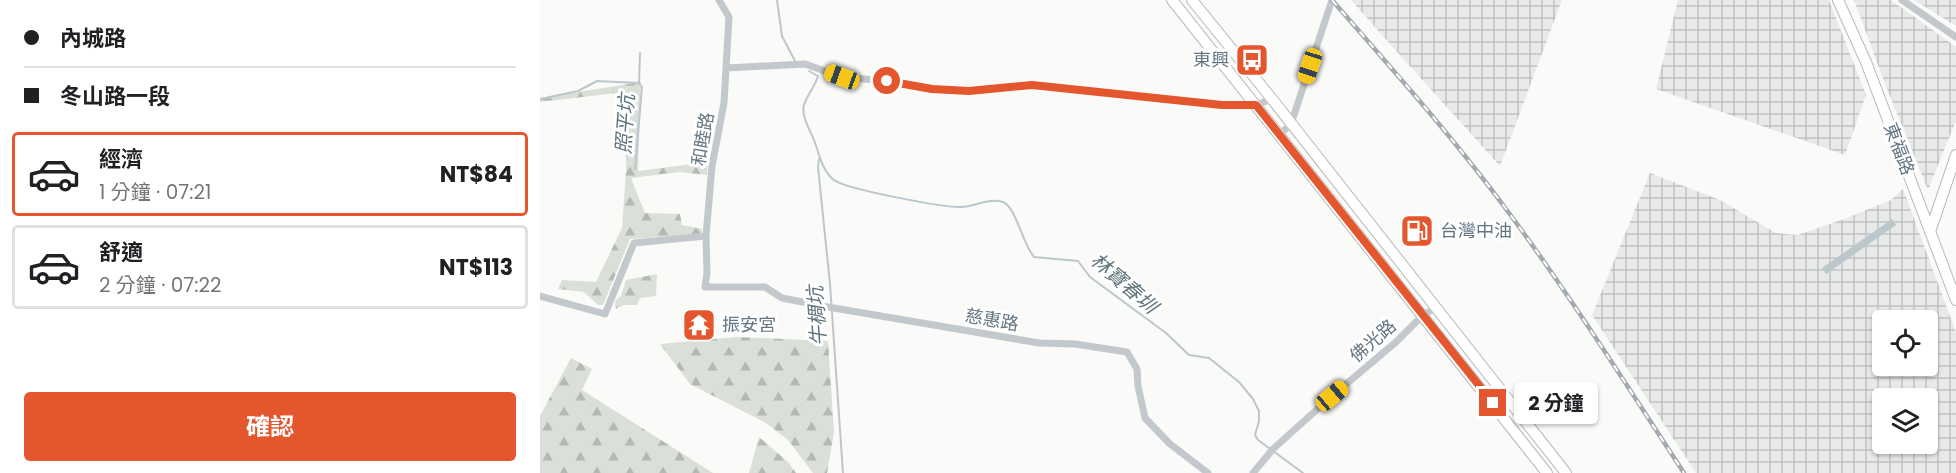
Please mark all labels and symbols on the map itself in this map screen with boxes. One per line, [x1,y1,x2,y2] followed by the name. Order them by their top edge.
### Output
[1234,42,1270,78] bus stop icon: 東興
[1296,46,1324,86] car
[1193,47,1229,72] place label: 東興
[822,62,862,92] car
[873,67,900,94] route start
[609,90,641,155] water label: 照平坑
[686,110,720,168] street label: 和睦路
[1878,119,1921,179] street label: 東福路
[1399,213,1435,249] fuel station icon: 台灣中油
[1440,218,1512,243] place label: 台灣中油
[1085,246,1166,322] water label: 林寶春圳
[801,282,833,347] water label: 牛椆坑
[963,303,1021,337] street label: 慈惠路
[681,307,717,343] temple icon: 振安宮
[722,312,776,337] place label: 振安宮
[1344,313,1401,368] street label: 佛光路
[1312,378,1352,414] car
[1514,382,1598,424] callout: 2 分鐘
[1479,389,1506,416] route end

